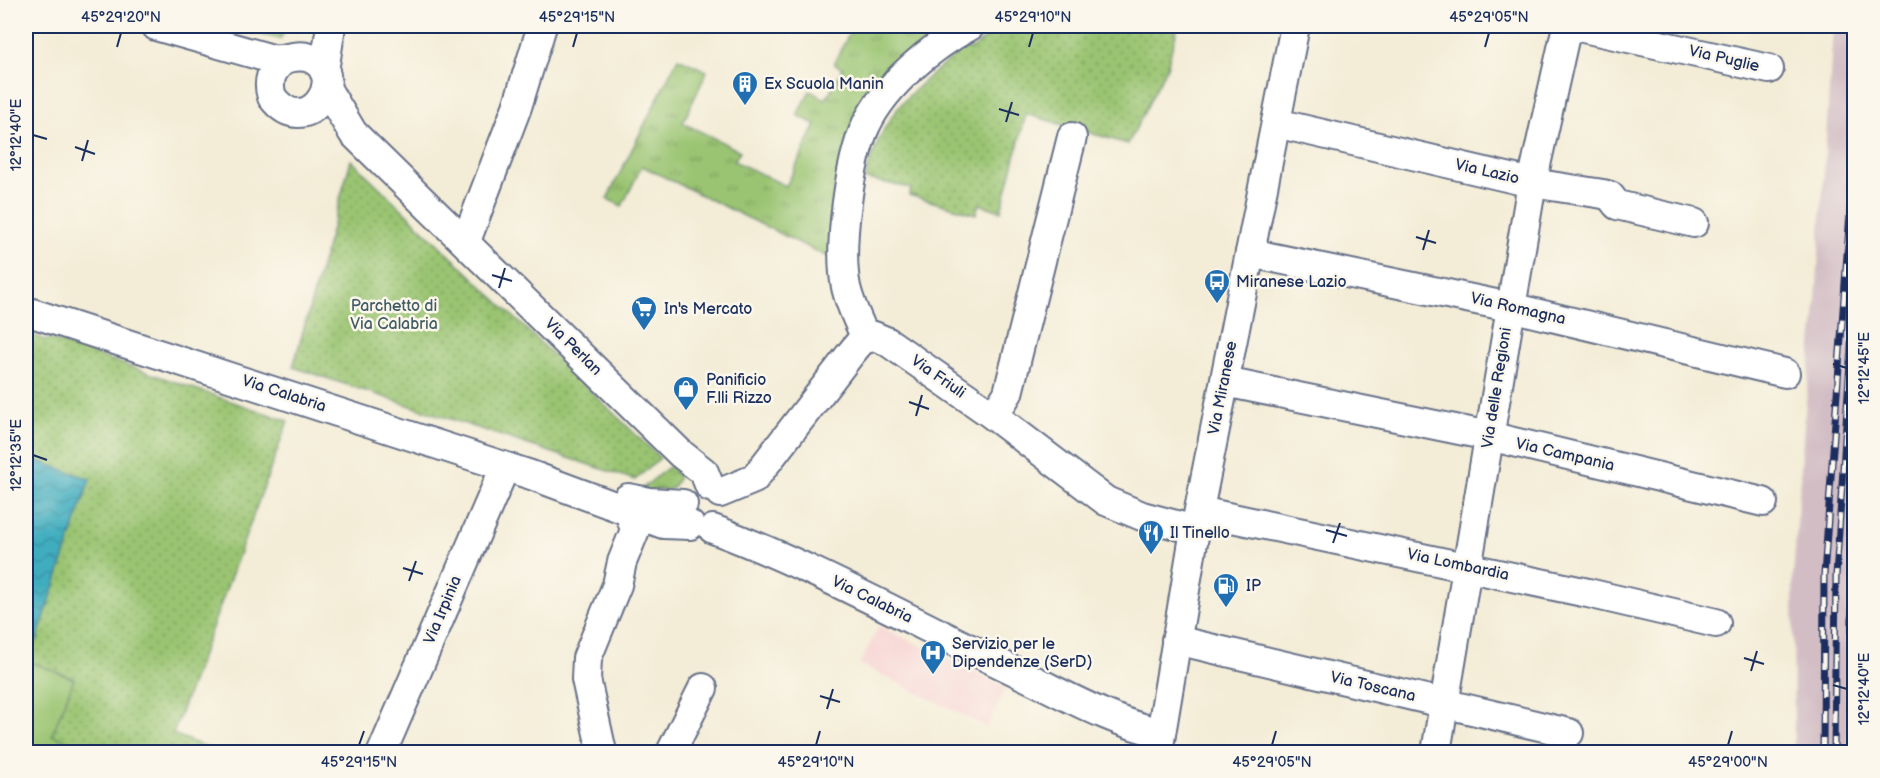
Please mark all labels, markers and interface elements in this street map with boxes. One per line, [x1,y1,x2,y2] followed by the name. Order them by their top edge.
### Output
[81,8,161,27] text: 45°29'20"N
[539,8,615,27] text: 45°29'15"N
[995,8,1071,27] text: 45°29'10"N
[1449,8,1529,27] text: 45°29'05"N
[1687,42,1762,76] street label: Via Puglie
[730,69,760,107] building icon: Ex Scuola Manin
[764,75,884,94] place label: Ex Scuola Manin
[7,99,26,171] text: 12°12'40"E
[1453,155,1521,189] street label: Via Lazio
[1202,267,1232,305] bus stop icon: Miranese Lazio
[1236,273,1347,292] place label: Miranese Lazio
[1469,289,1567,329] street label: Via Romagna
[629,294,659,332] supermarket icon: In's Mercato
[350,297,438,334] park label: Parchetto di Via Calabria
[664,300,752,319] place label: In's Mercato
[540,314,606,380] street label: Via Perlan
[1478,326,1516,450] street label: Via delle Regioni
[1855,332,1874,404] text: 12°12'45"E
[1205,339,1241,436] street label: Via Miranese
[907,351,969,403] street label: Via Friuli
[239,371,329,417] street label: Via Calabria
[706,371,772,408] place label: Panificio F.lli Rizzo
[671,374,701,412] shop icon: Panificio F.lli Rizzo
[7,419,26,491] text: 12°12'35"E
[1514,434,1616,476] street label: Via Campania
[1136,518,1166,556] restaurant icon: Il Tinello
[1170,524,1230,543] place label: Il Tinello
[1405,545,1511,585] street label: Via Lombardia
[1211,571,1241,609] fuel station icon: IP
[828,572,916,628] street label: Via Calabria
[420,573,466,647] street label: Via Irpinia
[1246,577,1261,596] place label: IP
[952,635,1092,672] place label: Servizio per le Dipendenze (SerD)
[918,638,948,676] hospital icon: Servizio per le Dipendenze (SerD)
[1855,653,1874,725] text: 12°12'40"E
[1328,668,1418,706] street label: Via Toscana
[321,753,397,772] text: 45°29'15"N
[778,753,854,772] text: 45°29'10"N
[1232,753,1312,772] text: 45°29'05"N
[1688,753,1768,772] text: 45°29'00"N

